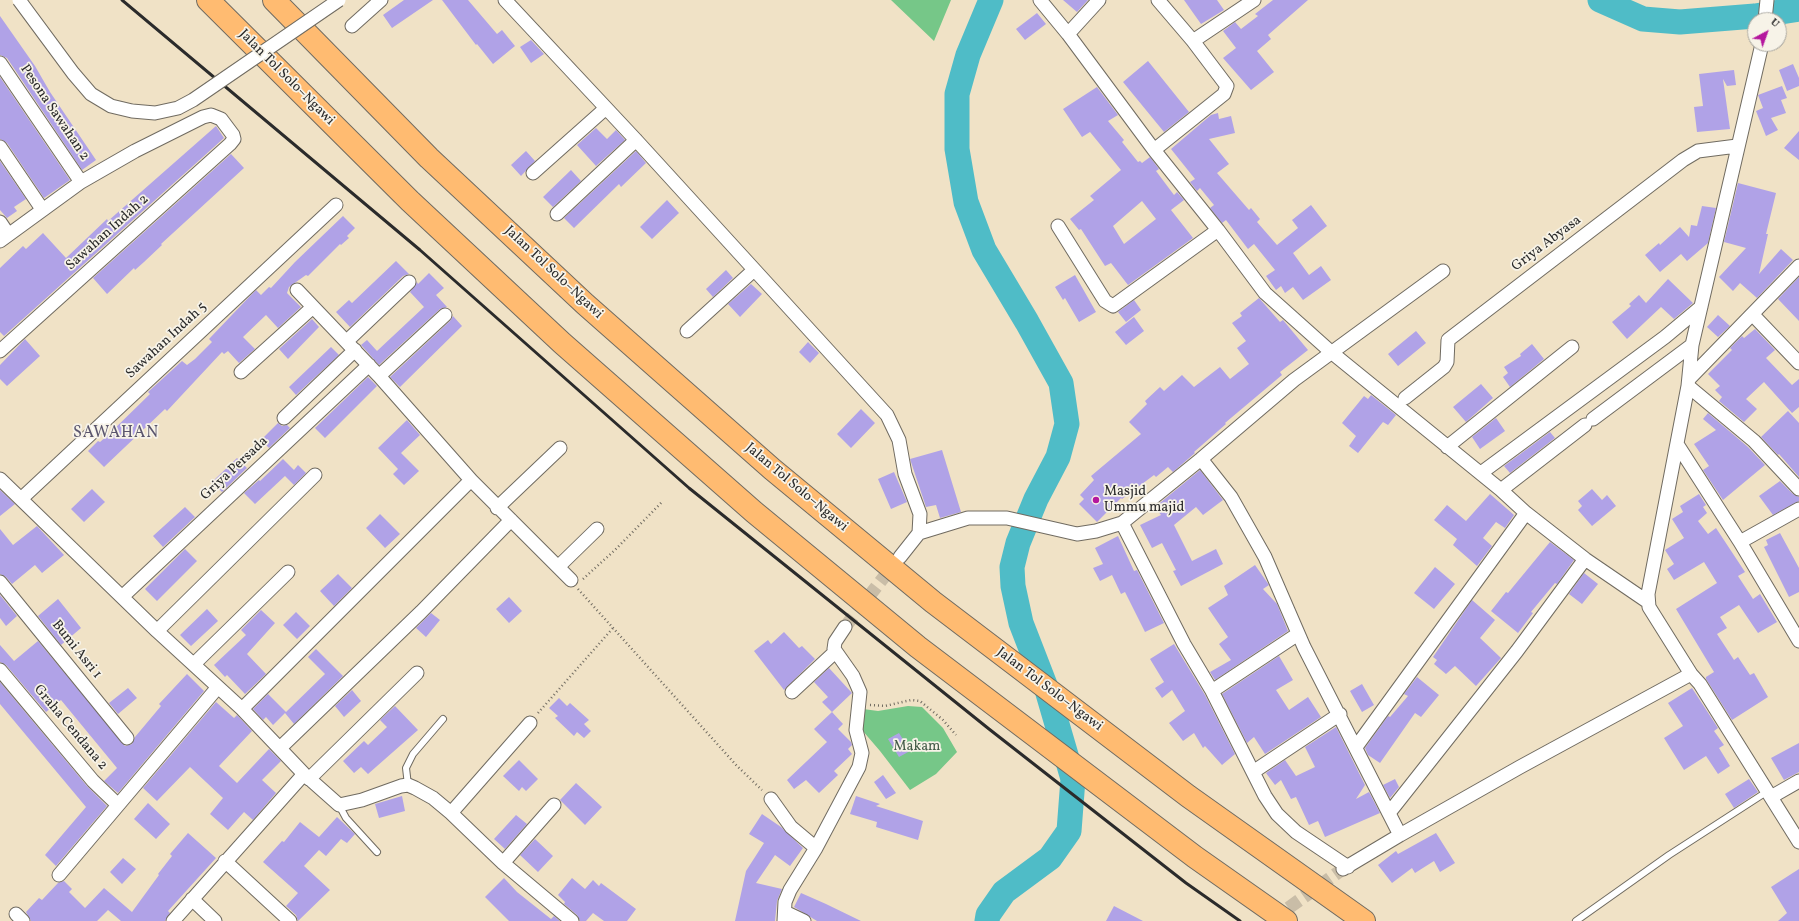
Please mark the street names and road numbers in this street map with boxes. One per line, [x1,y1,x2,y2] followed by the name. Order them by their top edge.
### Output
[235,27,337,129] street label: Jalan Tol Solo–Ngawi
[16,62,92,164] street label: Pesona Sawahan 2
[63,191,153,275] street label: Sawahan Indah 2
[1509,212,1585,276] street label: Griya Abyasa
[500,223,606,323] street label: Jalan Tol Solo–Ngawi
[123,299,211,383] street label: Sawahan Indah 5
[198,434,272,504] street label: Griya Persada
[741,440,851,536] street label: Jalan Tol Solo–Ngawi
[47,617,105,683] street label: Bumi Asri 1
[993,645,1105,735] street label: Jalan Tol Solo–Ngawi
[30,682,110,774] street label: Graha Cendana 2

